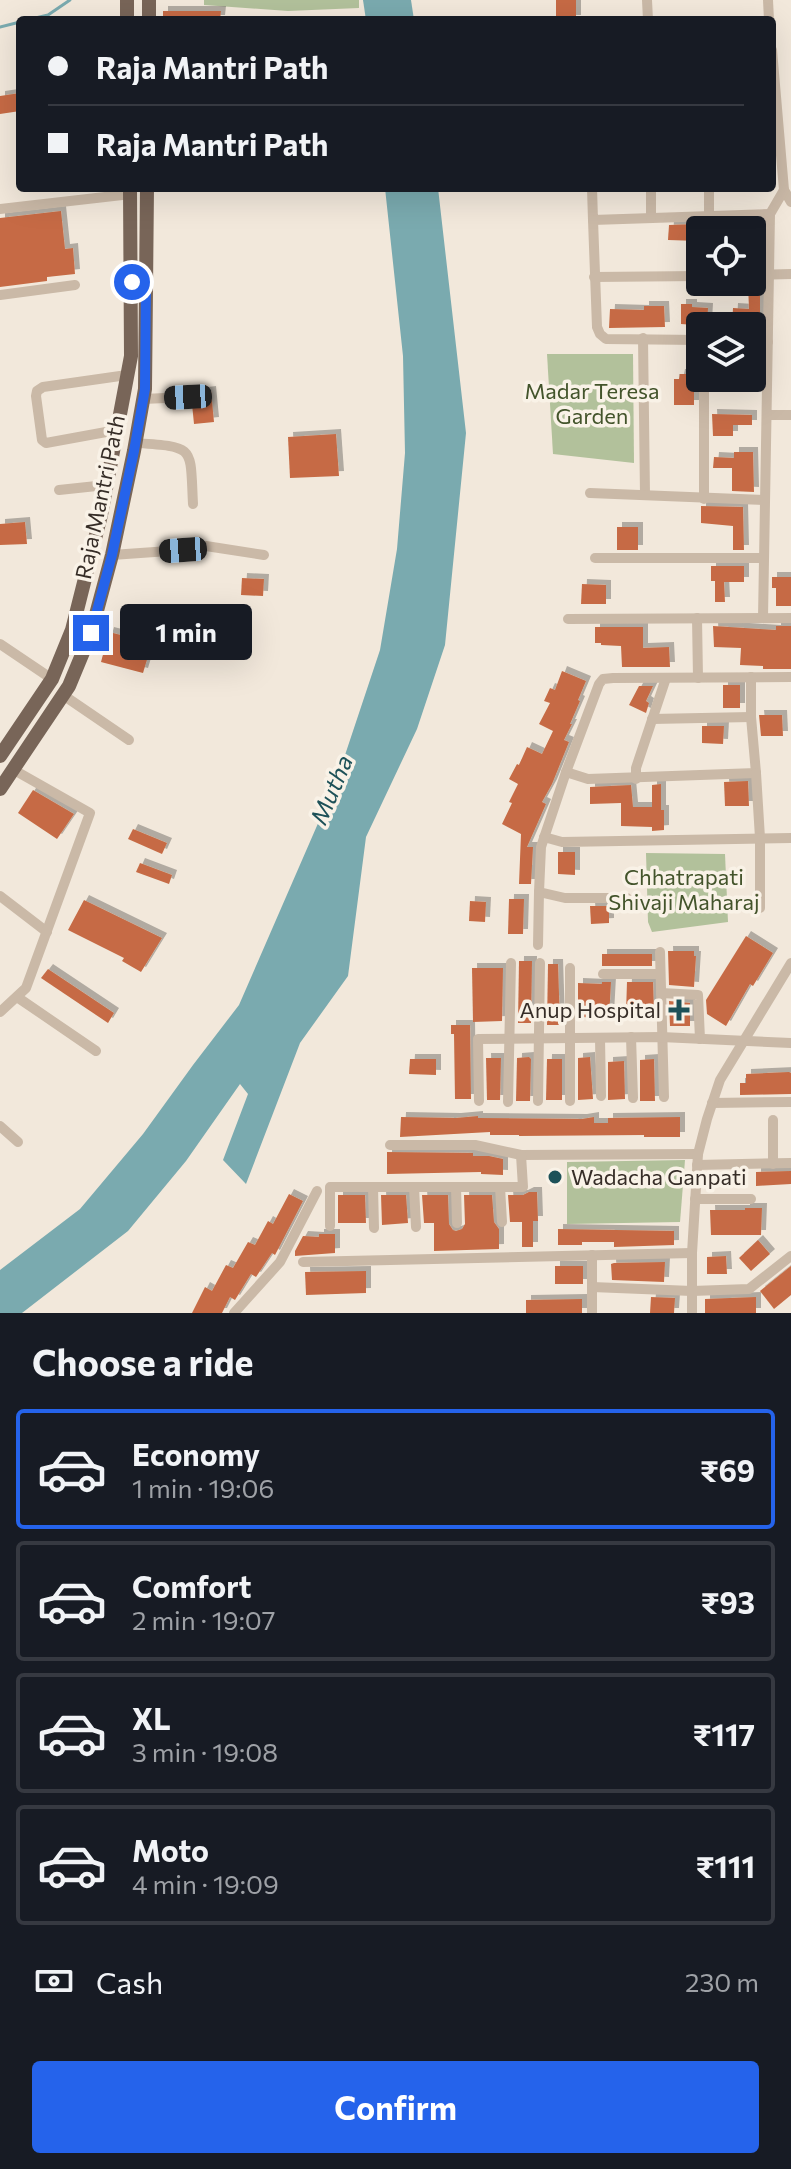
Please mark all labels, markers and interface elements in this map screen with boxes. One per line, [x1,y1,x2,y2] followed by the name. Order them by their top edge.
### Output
[96,48,328,85] text: Raja Mantri Path
[96,125,328,162] text: Raja Mantri Path
[686,216,766,392] map controls
[686,216,766,296] button: locate
[114,264,150,300] route start
[686,312,766,392] button: layers
[524,377,660,429] park label: Madar Teresa Garden
[163,384,213,410] car
[69,412,130,581] street label: Raja Mantri Path
[158,536,208,564] car
[119,605,251,661] callout: 1 min
[73,615,109,651] route end
[155,616,217,647] text: 1 min
[303,750,358,828] water label: Mutha
[608,863,760,915] park label: Chhatrapati Shivaji Maharaj
[519,996,661,1023] place label: Anup Hospital
[668,999,690,1021] marker: Anup Hospital
[571,1163,747,1190] place label: Wadacha Ganpati
[546,1168,564,1186] marker: Wadacha Ganpati
[32,1339,253,1383] text: Choose a ride
[36,1433,108,1505] icon: car
[132,1435,260,1472] text: Economy
[700,1451,755,1488] text: ₹69
[132,1472,274,1503] text: 1 min · 19:06
[36,1565,108,1637] icon: car
[132,1567,251,1604] text: Comfort
[701,1583,755,1620] text: ₹93
[132,1604,275,1635] text: 2 min · 19:07
[36,1697,108,1769] icon: car
[132,1699,171,1736] text: XL
[693,1715,755,1752] text: ₹117
[132,1736,278,1767] text: 3 min · 19:08
[36,1829,108,1901] icon: car
[132,1831,209,1868] text: Moto
[696,1847,755,1884] text: ₹111
[132,1868,279,1899] text: 4 min · 19:09
[32,1959,76,2003] icon: cash
[96,1963,163,2000] text: Cash
[685,1966,759,1997] text: 230 m
[32,2061,759,2153] button: Confirm

